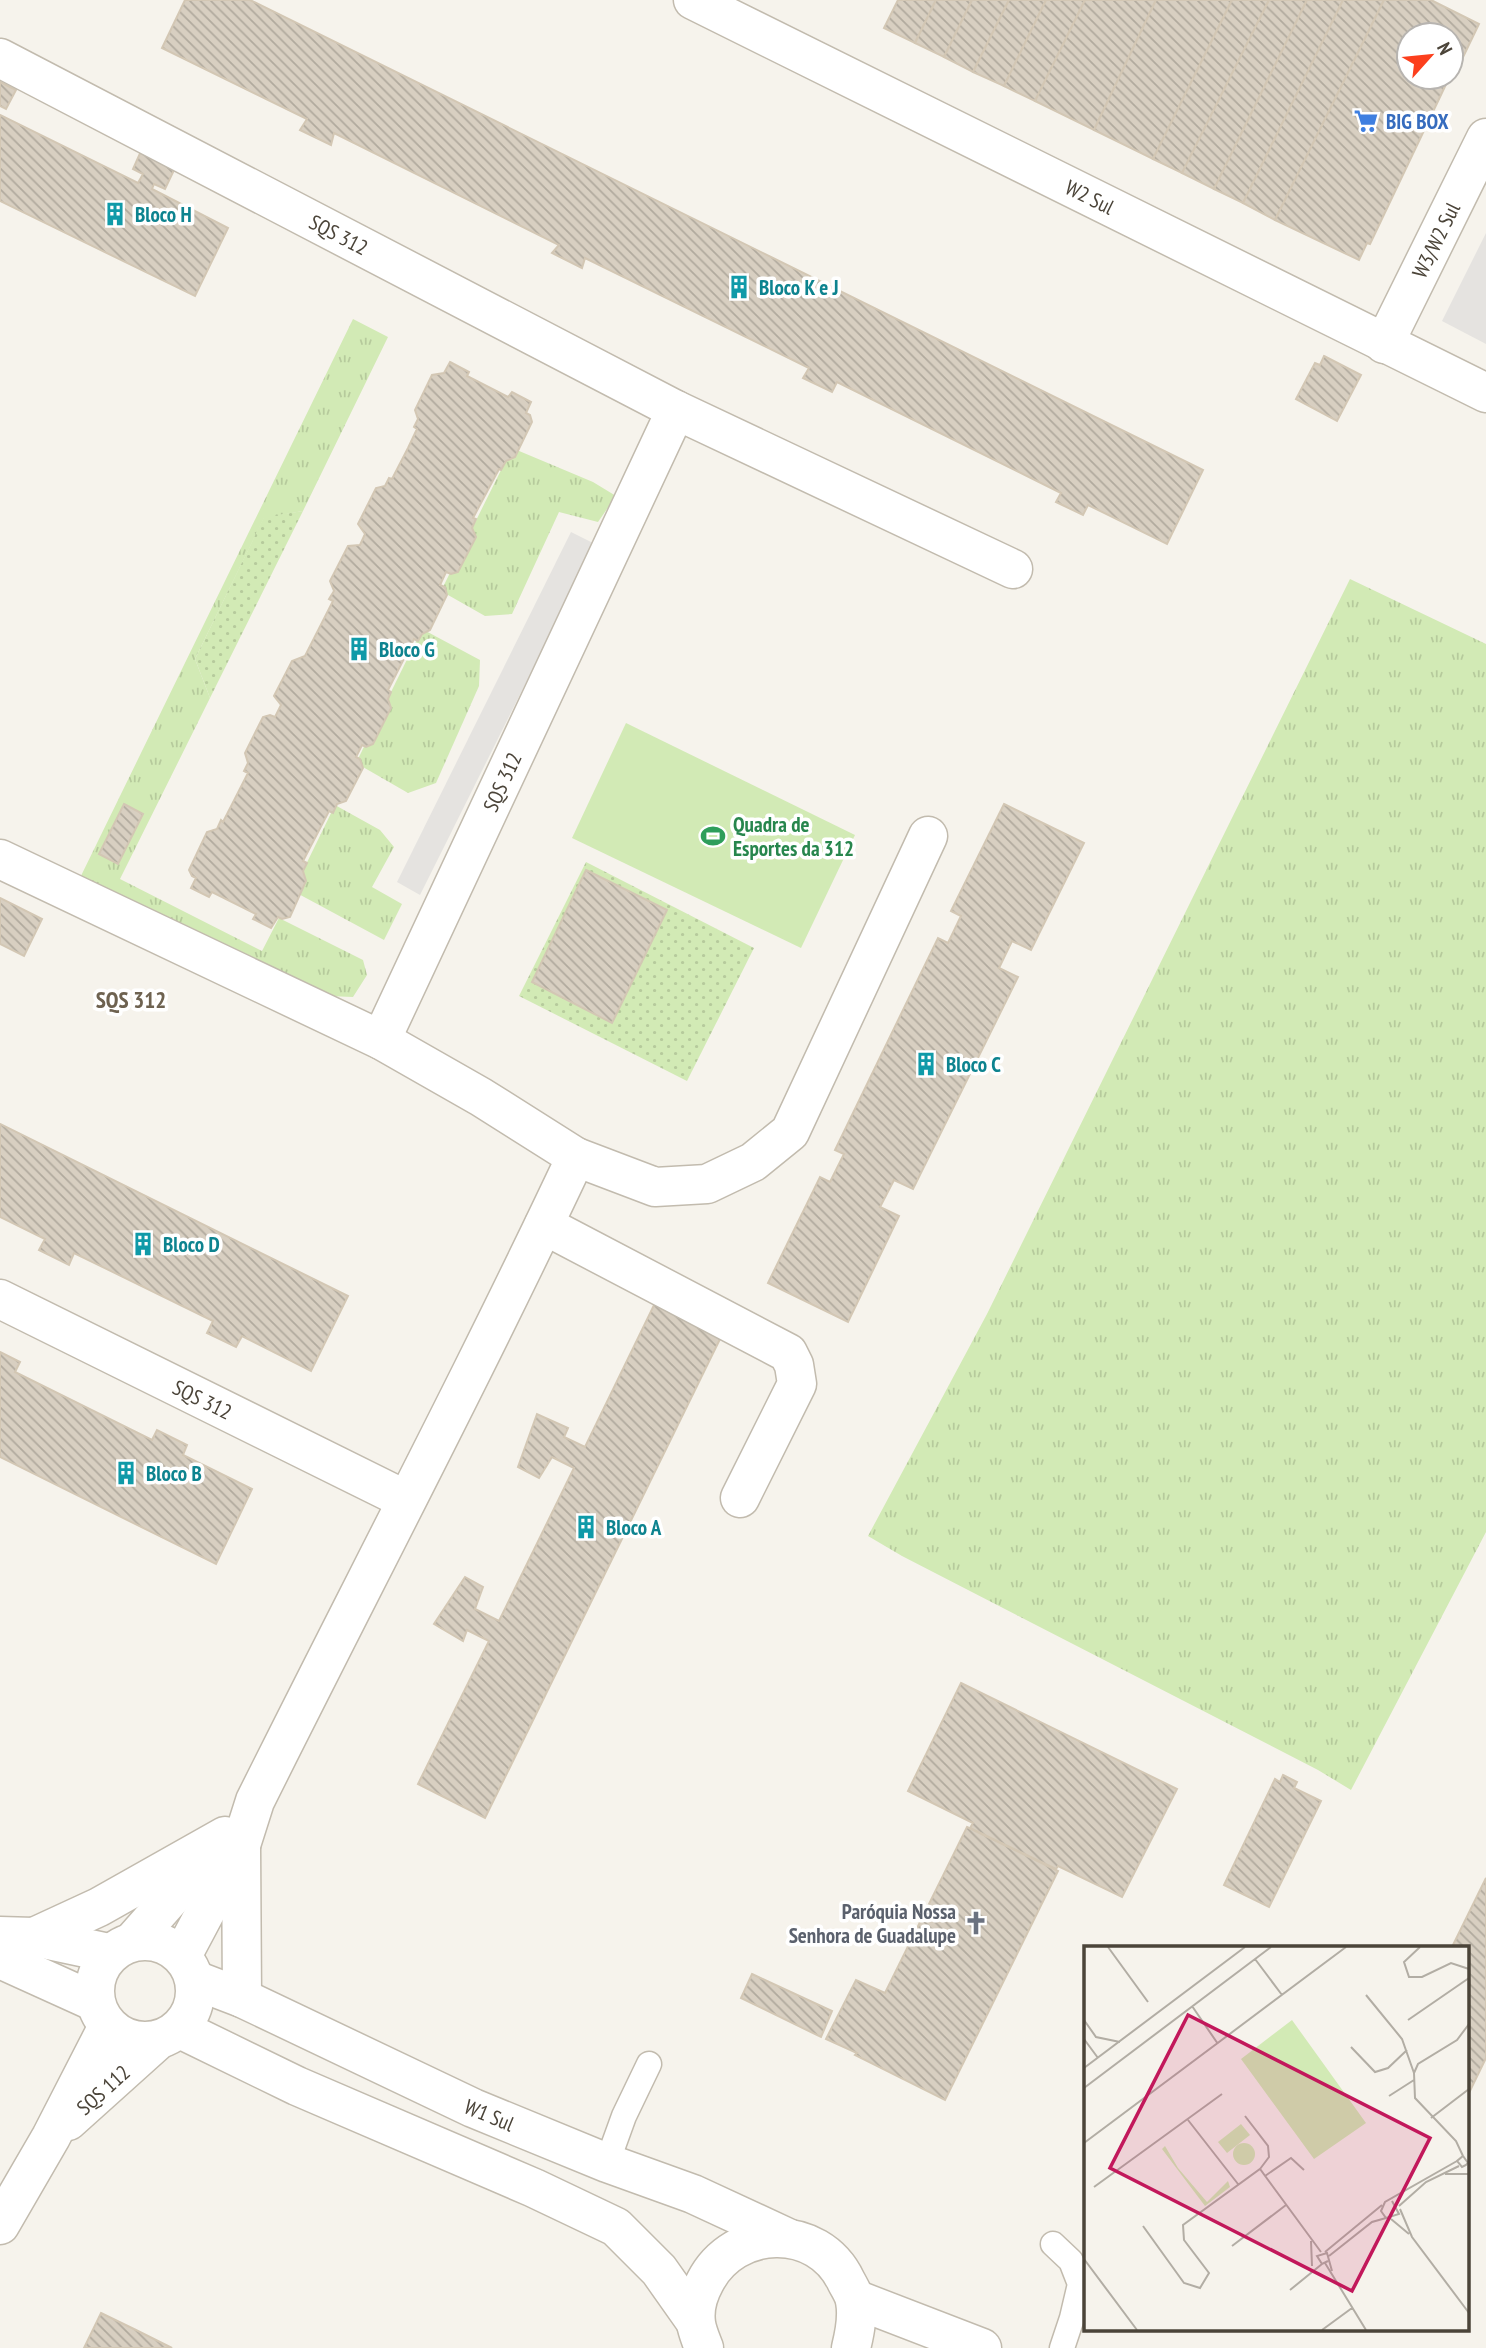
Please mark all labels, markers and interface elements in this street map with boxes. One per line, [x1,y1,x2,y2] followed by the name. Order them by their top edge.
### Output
[1395,21,1465,91] north arrow
[1432,38,1458,58] text: N
[1352,107,1380,135] supermarket icon: BIG BOX
[1386,108,1449,135] place label: BIG BOX
[1061,173,1119,220] street label: W2 Sul
[1405,198,1466,282] street label: W3/W2 Sul
[101,200,129,228] building icon: Bloco H
[135,201,192,228] place label: Bloco H
[305,208,373,261] street label: SQS 312
[725,273,753,301] building icon: Bloco K e J
[759,274,839,301] place label: Bloco K e J
[345,635,373,663] building icon: Bloco G
[379,636,435,663] place label: Bloco G
[476,748,527,816] street label: SQS 312
[733,811,854,862] place label: Quadra de Esportes da 312
[699,822,727,850] sports icon: Quadra de Esportes da 312
[96,985,166,1014] district label: SQS 312
[912,1050,940,1078] building icon: Bloco C
[946,1051,1001,1078] place label: Bloco C
[129,1230,157,1258] building icon: Bloco D
[163,1231,220,1258] place label: Bloco D
[169,1373,236,1425] street label: SQS 312
[112,1459,140,1487] building icon: Bloco B
[146,1460,202,1487] place label: Bloco B
[572,1513,600,1541] building icon: Bloco A
[606,1514,662,1541] place label: Bloco A
[789,1898,956,1949] place label: Paróquia Nossa Senhora de Guadalupe
[962,1909,990,1937] church icon: Paróquia Nossa Senhora de Guadalupe
[1084,1946,1468,2330] inset map
[71,2059,135,2120] street label: SQS 112
[460,2092,518,2137] street label: W1 Sul

